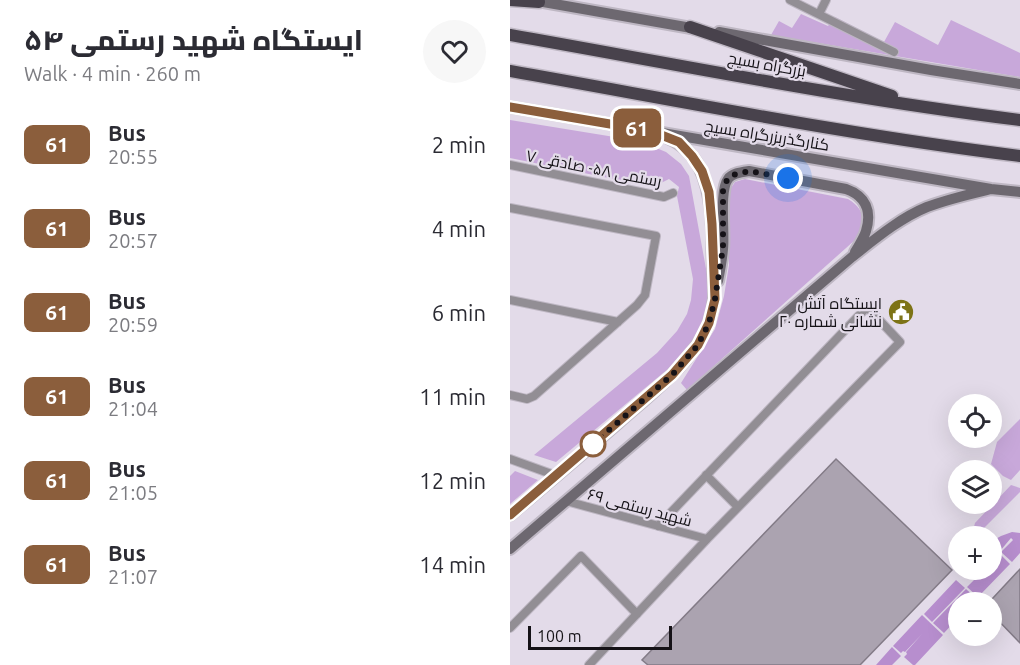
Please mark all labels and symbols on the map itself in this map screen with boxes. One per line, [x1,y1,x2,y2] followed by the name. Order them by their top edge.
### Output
[726,48,807,83] street label: بزرگراه بسیج
[610,108,664,148] line badge: 61
[703,116,831,157] street label: کنارگذربزرگراه بسیج
[524,146,663,192] street label: رستمی ۵۸- صادقی ۷
[773,163,803,193] your location
[779,294,882,332] place label: ایستگاه آتش نشانی شماره ۲۰
[886,297,916,327] public building icon: ایستگاه آتش نشانی شماره ۲۰
[580,431,606,457] unlabelled marker
[585,484,694,532] street label: شهید رستمی ۶۹
[528,623,672,650] scale bar

